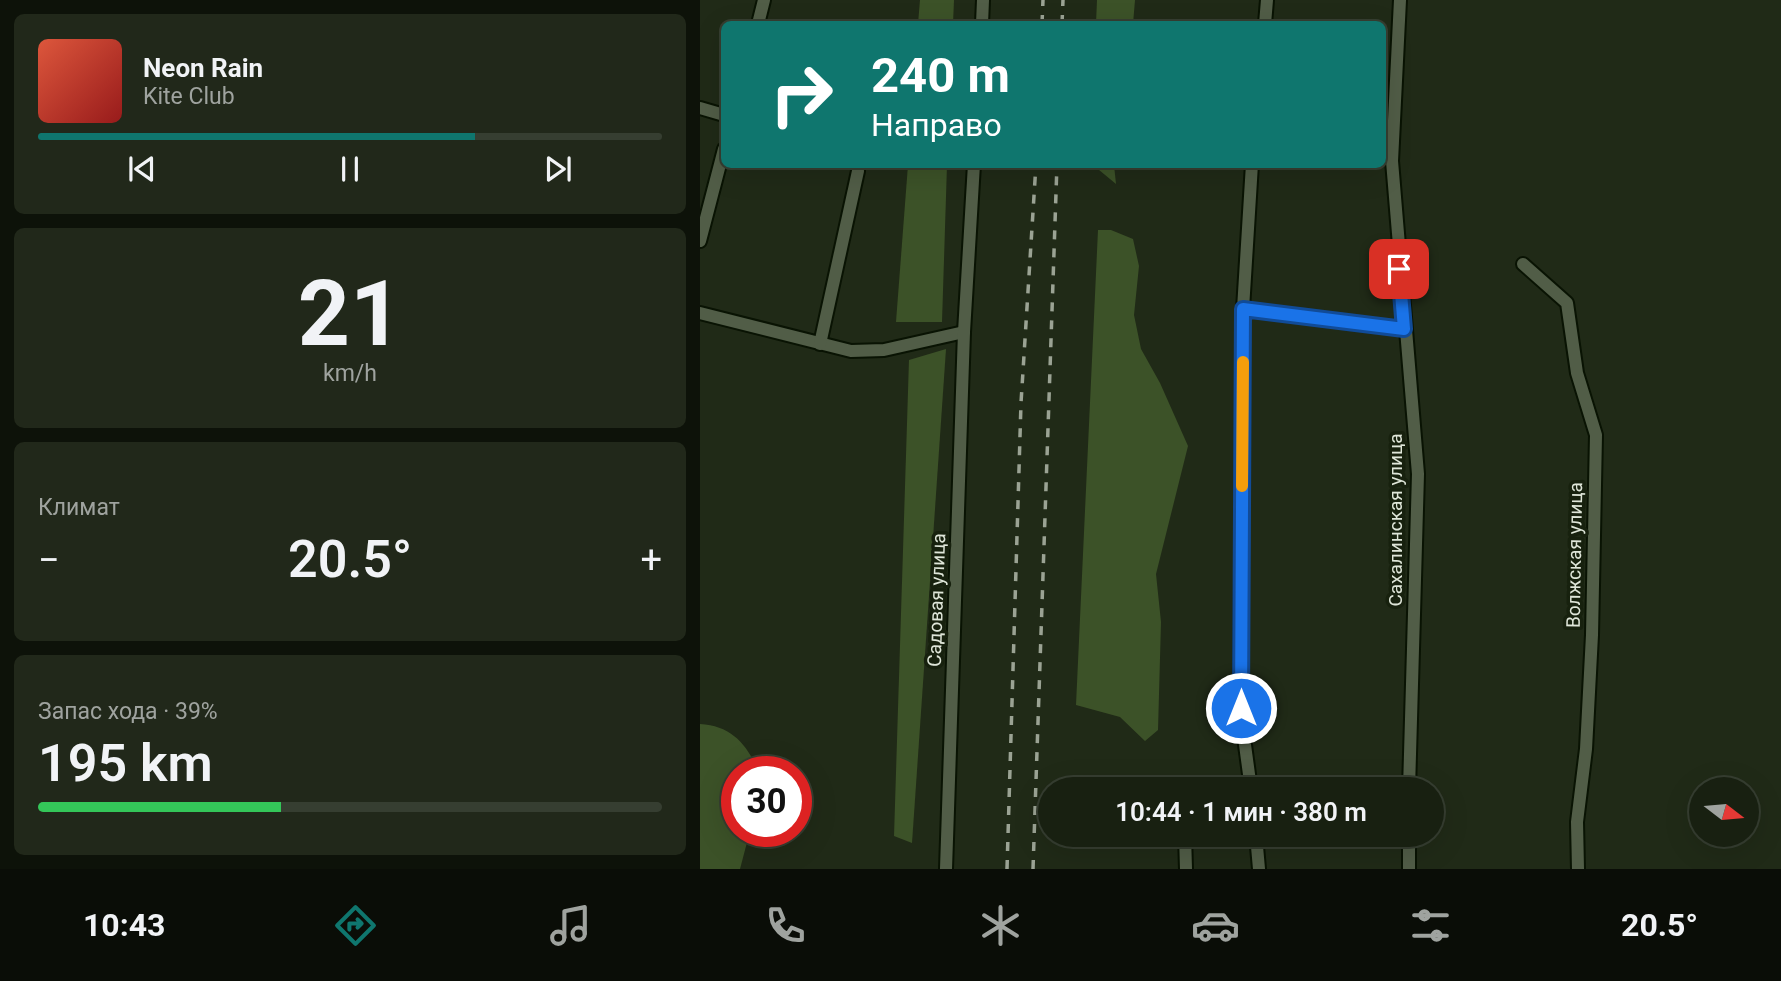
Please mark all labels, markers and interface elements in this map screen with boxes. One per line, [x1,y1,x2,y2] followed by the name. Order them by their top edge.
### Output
[871,47,1010,104] text: 240 m
[756,49,847,140] icon: right
[143,53,263,83] text: Neon Rain
[143,83,235,110] text: Kite Club
[871,106,1002,144] text: Направо
[123,150,161,188] icon: previous
[331,150,369,188] icon: pause
[539,150,577,188] icon: next
[1369,239,1429,299] pin
[1380,250,1418,288] icon: arrive
[298,261,402,367] text: 21
[323,360,377,387] text: km/h
[1384,433,1407,607] street label: Сахалинская улица
[1562,482,1587,628] street label: Волжская улица
[38,494,120,521] text: Климат
[288,529,412,590] text: 20.5°
[923,533,950,667] street label: Садовая улица
[38,538,60,582] text: −
[640,538,662,582] text: +
[1204,671,1278,745] position arrow
[38,698,218,725] text: Запас хода · 39%
[38,733,213,794] text: 195 km
[721,756,812,847] speed limit sign: 30
[1689,777,1759,847] north arrow
[1689,777,1759,847] map controls
[1115,797,1367,827] text: 10:44 · 1 мин · 380 m
[331,901,380,950] icon: directions
[546,901,595,950] icon: music
[761,901,810,950] icon: phone
[976,901,1025,950] icon: climate
[1191,901,1240,950] icon: car
[1406,901,1455,950] icon: filters
[83,906,165,944] text: 10:43
[1621,906,1698,944] text: 20.5°

